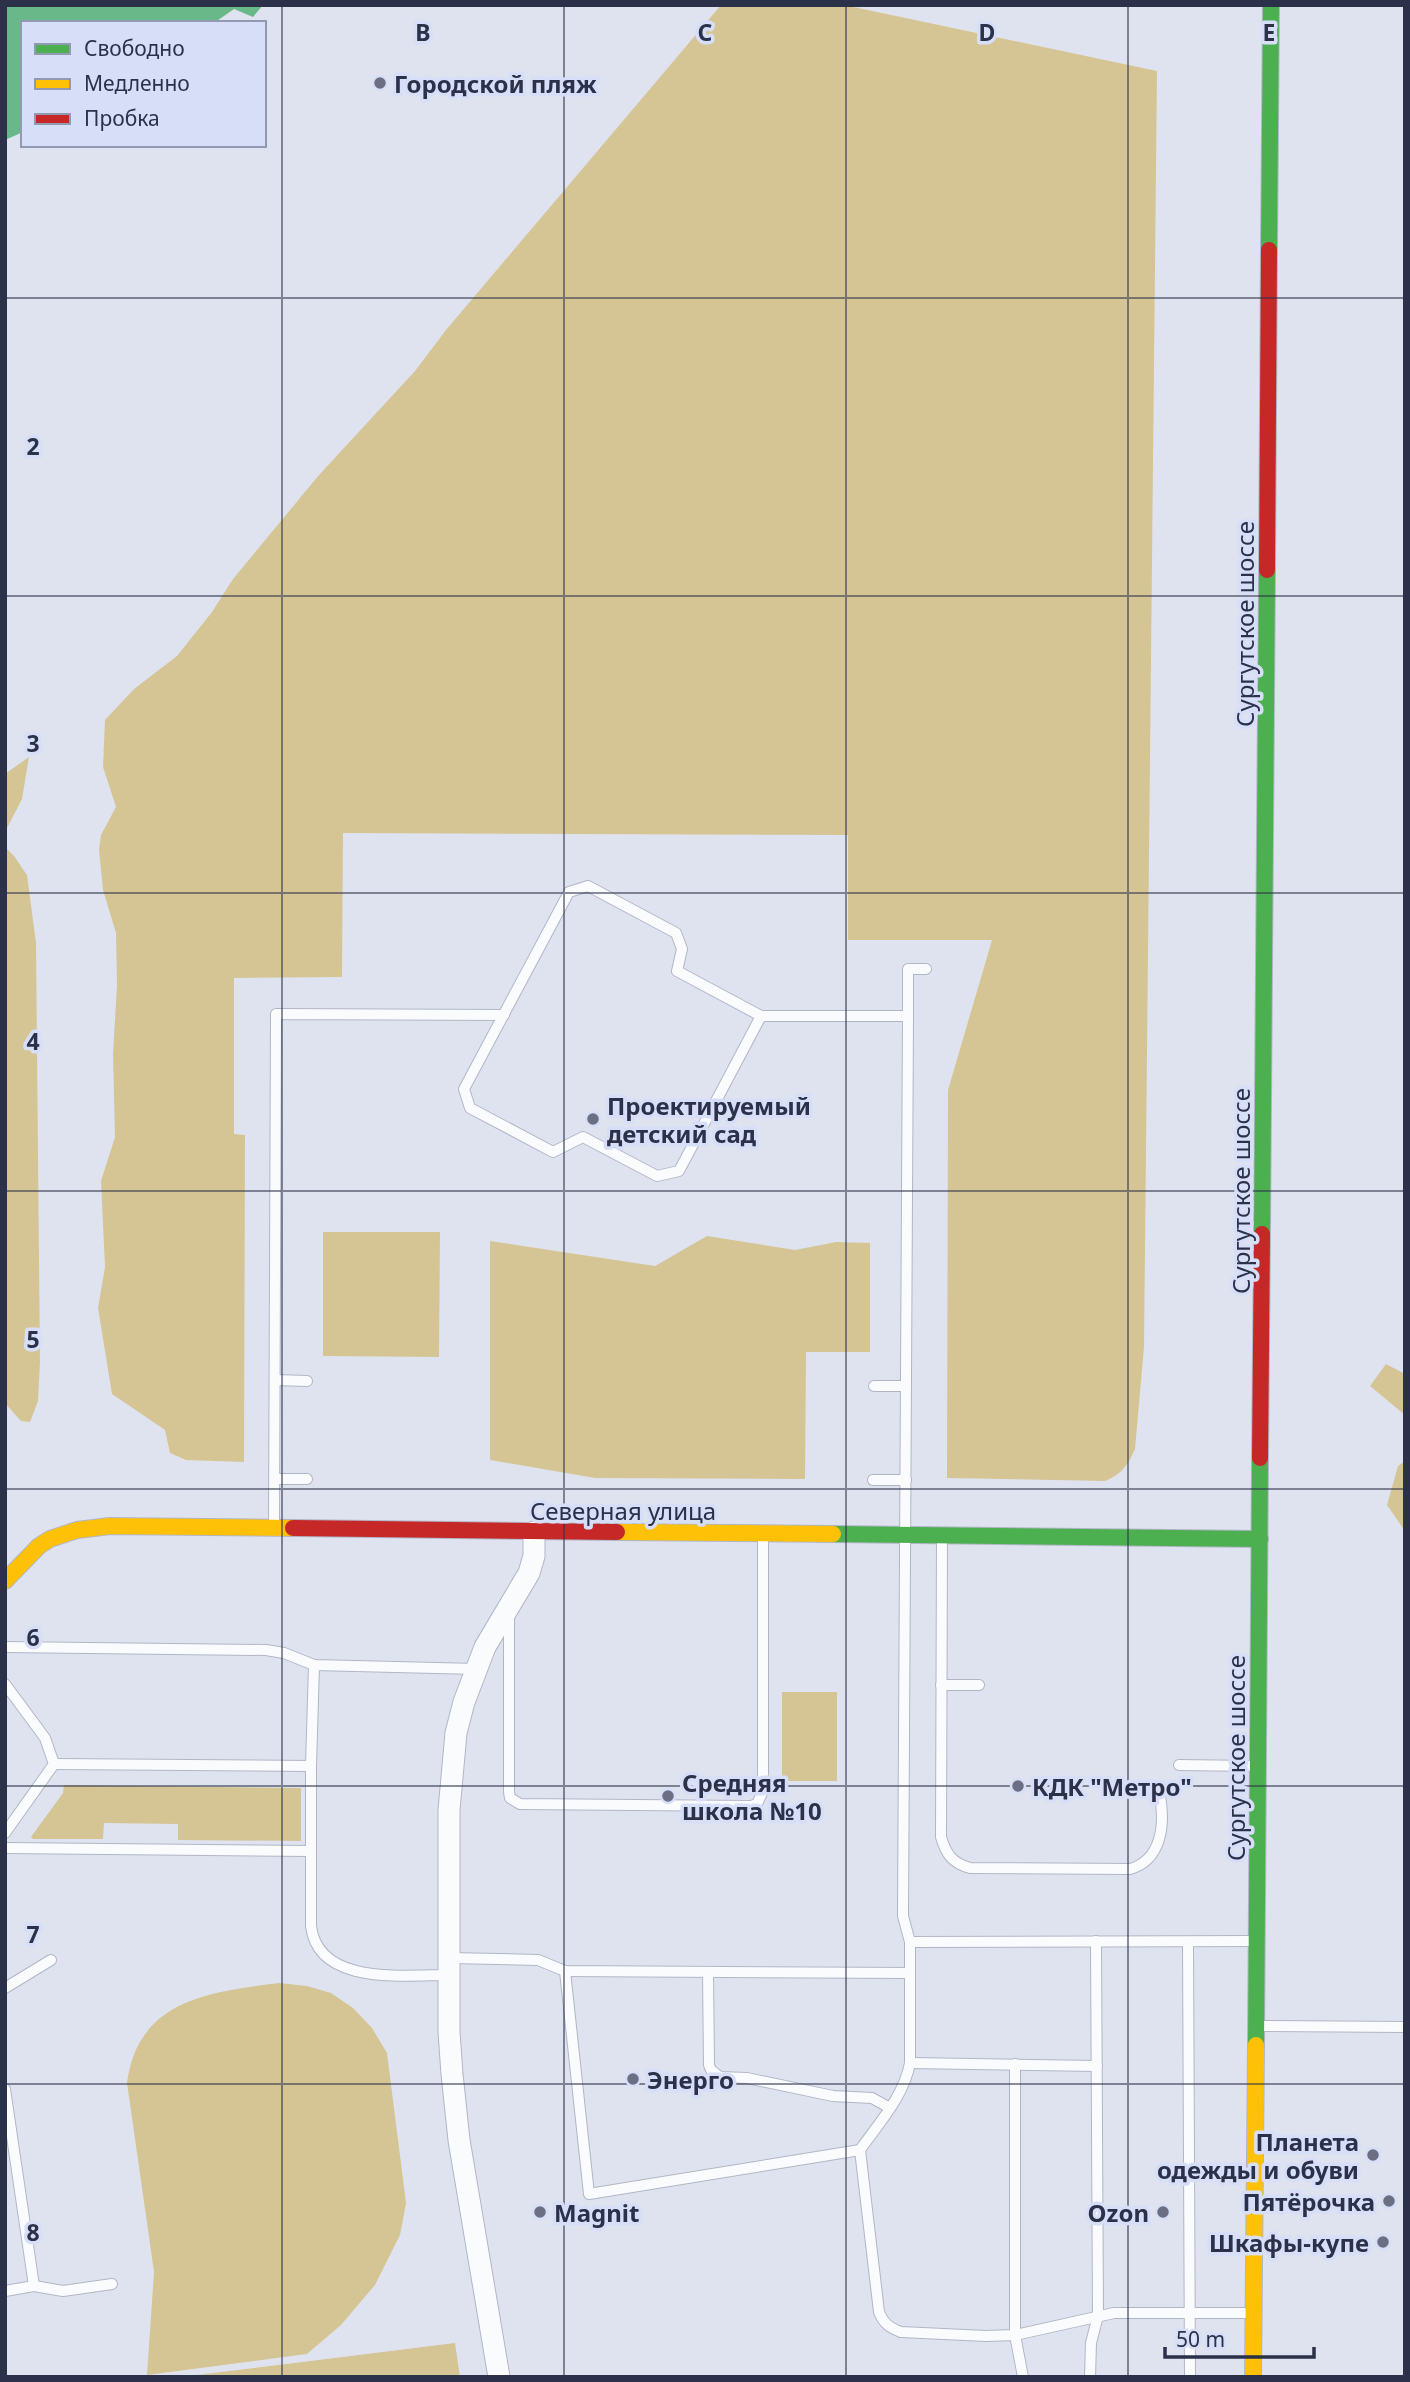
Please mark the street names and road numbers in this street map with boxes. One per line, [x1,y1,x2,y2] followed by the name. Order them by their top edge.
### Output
[1228,521,1261,727] street label: Сургутское шоссе
[1224,1088,1257,1294] street label: Сургутское шоссе
[530,1494,716,1527] street label: Северная улица
[1219,1655,1252,1861] street label: Сургутское шоссе

